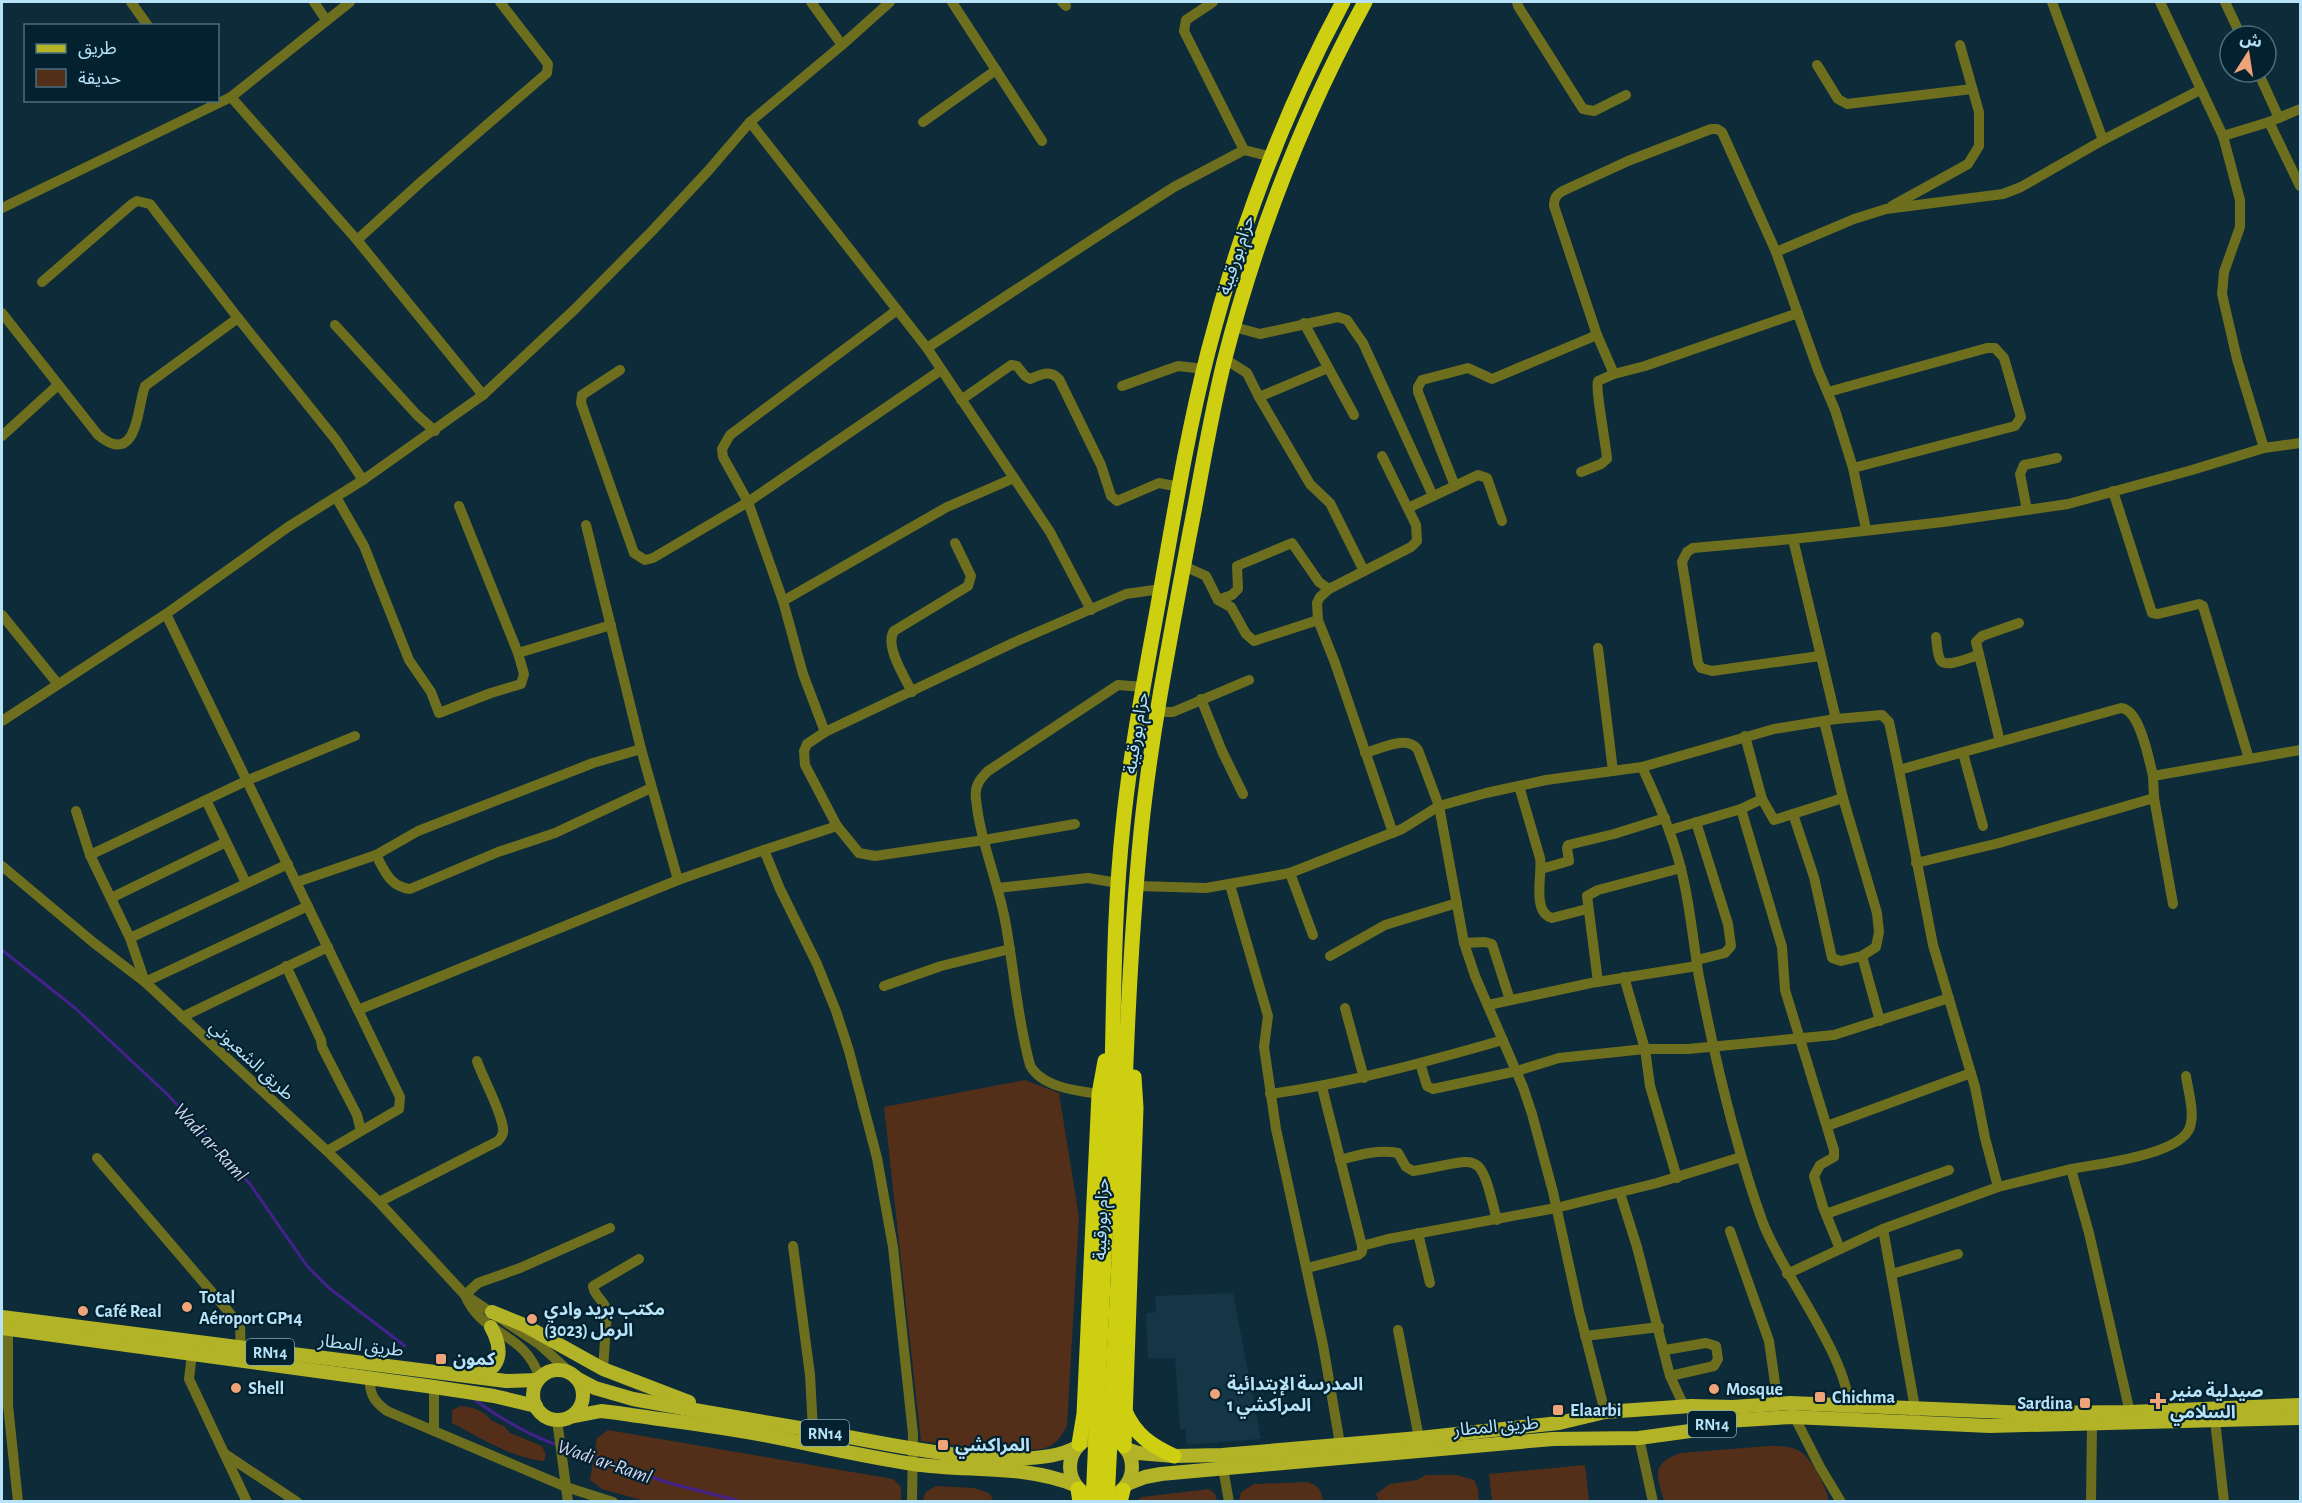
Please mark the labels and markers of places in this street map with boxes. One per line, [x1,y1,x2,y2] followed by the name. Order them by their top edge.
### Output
[199,1289,303,1328] place label: Total Aéroport GP14
[180,1300,194,1314] marker: Total Aéroport GP14
[544,1301,665,1341] place label: مكتب بريد وادي الرمل (3023)
[95,1303,162,1321] place label: Café Real
[76,1304,90,1318] marker: Café Real
[525,1312,539,1326] marker: مكتب بريد وادي الرمل (3023)
[453,1351,496,1369] place label: كمون
[434,1352,448,1366] marker: كمون
[1227,1374,1363,1419] place label: المدرسة الإبتدائية المراكشي 1
[248,1380,284,1398] place label: Shell
[229,1381,243,1395] marker: Shell
[1726,1381,1783,1399] place label: Mosque
[2169,1381,2263,1426] place label: صيدلية منير السلامي
[1707,1382,1721,1396] marker: Mosque
[1208,1387,1222,1401] marker: المدرسة الإبتدائية المراكشي 1
[1832,1389,1896,1407] place label: Chichma
[1813,1390,1827,1404] marker: Chichma
[2151,1394,2165,1408] marker: صيدلية منير السلامي
[2017,1395,2073,1413] place label: Sardina
[2078,1396,2092,1410] marker: Sardina
[1570,1402,1621,1420] place label: Elaarbi
[1551,1403,1565,1417] marker: Elaarbi
[955,1437,1030,1459] place label: المراكشي
[936,1438,950,1452] marker: المراكشي

